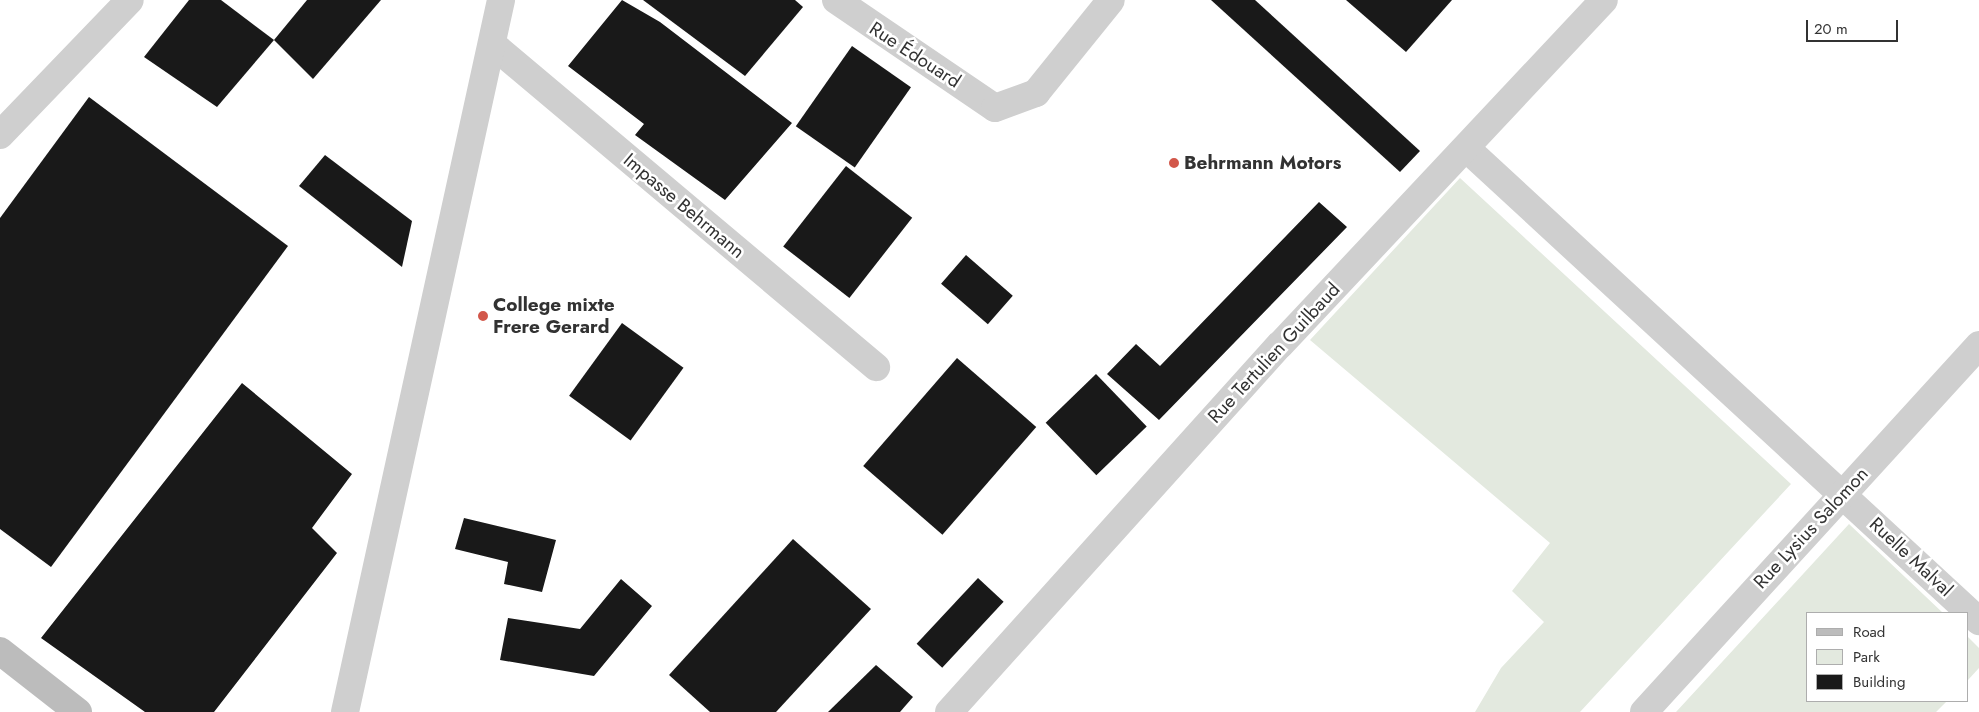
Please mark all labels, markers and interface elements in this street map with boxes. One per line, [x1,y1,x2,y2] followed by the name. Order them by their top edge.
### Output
[1809,10,1902,42] scale bar
[865,17,965,93] street label: Rue Édouard
[1814,18,1848,40] text: 20 m
[619,149,749,263] street label: Impasse Behrmann
[1184,152,1341,174] place label: Behrmann Motors
[1168,157,1180,169] marker: Behrmann Motors
[1203,278,1345,428] street label: Rue Tertulien Guilbaud
[493,294,615,338] place label: College mixte Frere Gerard
[477,310,489,322] marker: College mixte Frere Gerard
[1749,463,1873,593] street label: Rue Lysius Salomon
[1865,513,1957,601] street label: Ruelle Malval
[1806,612,1969,702] legend
[1853,621,1885,643] text: Road
[1853,646,1880,668] text: Park
[1853,671,1905,693] text: Building

